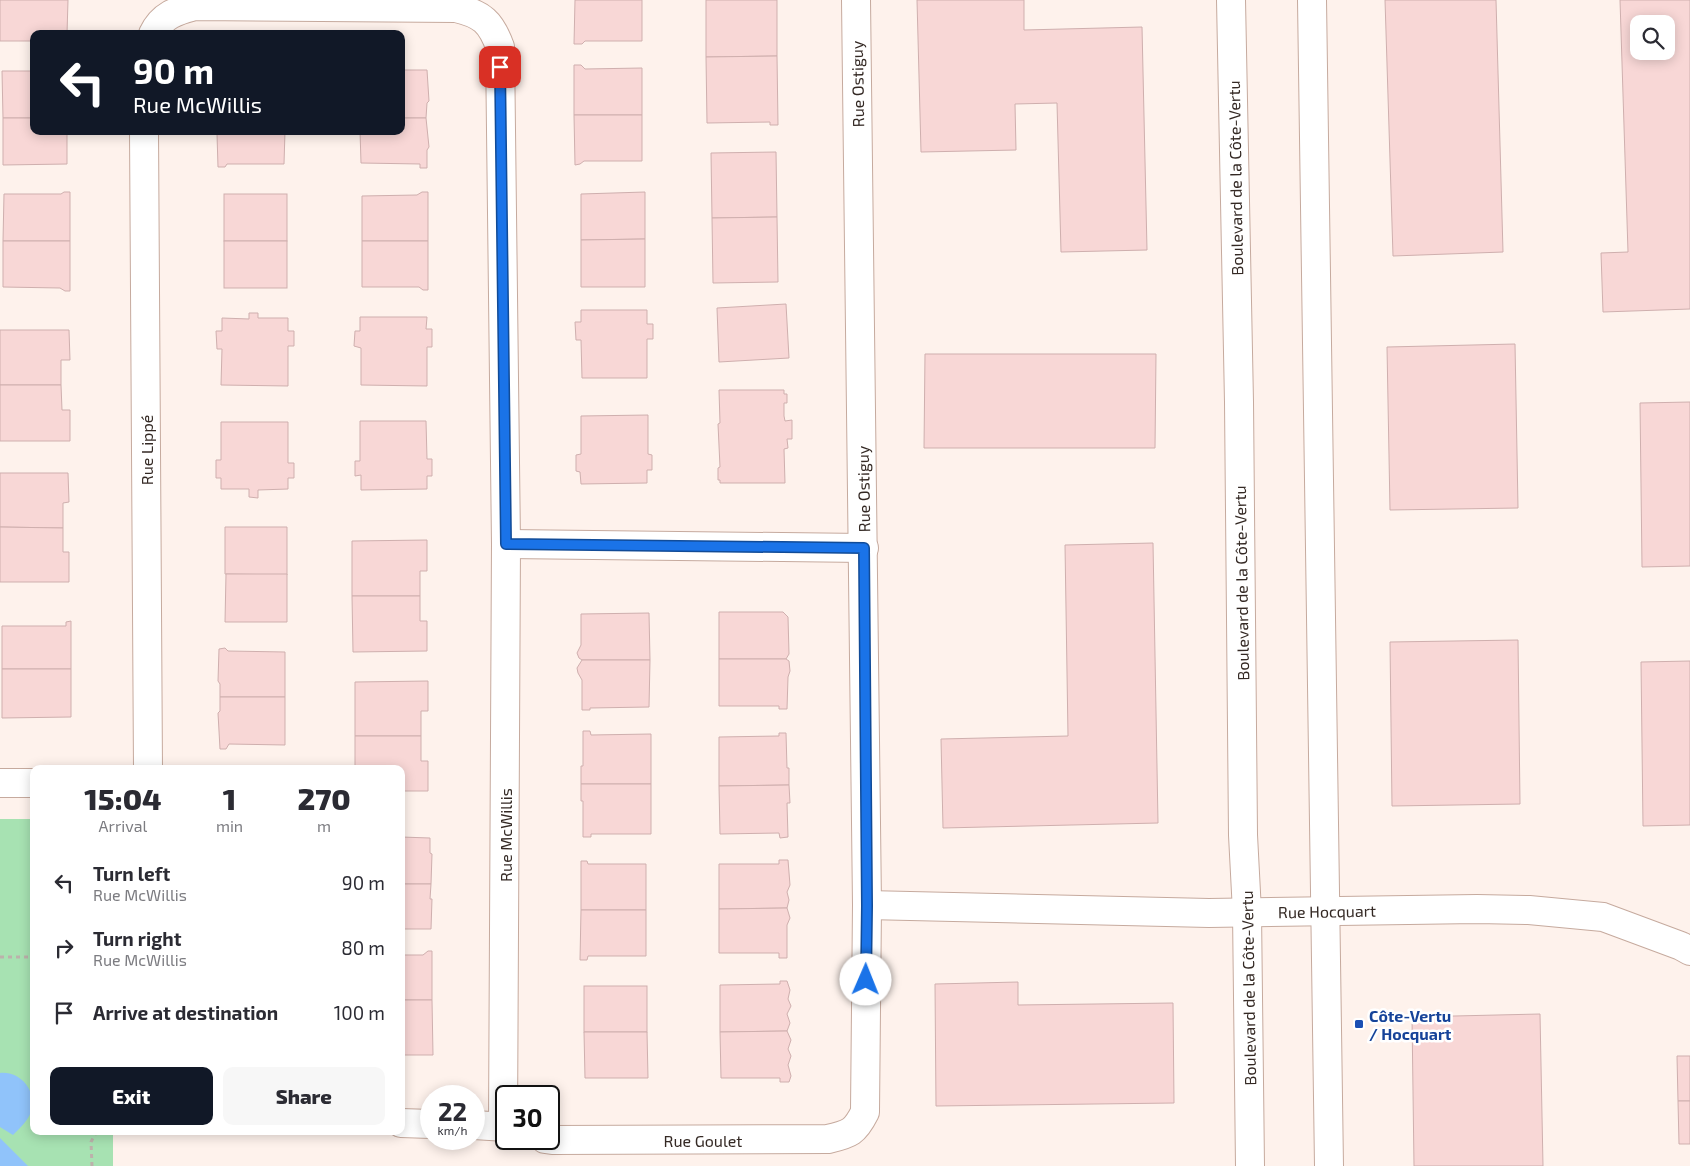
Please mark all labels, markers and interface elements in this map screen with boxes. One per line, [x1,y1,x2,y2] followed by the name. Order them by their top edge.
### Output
[1630,15,1675,60] map controls
[1630,15,1675,60] button: search
[847,40,867,127] street label: Rue Ostiguy
[479,46,521,88] pin
[133,49,214,91] text: 90 m
[50,50,115,115] icon: left
[486,53,514,81] icon: arrive
[1224,80,1246,276] street label: Boulevard de la Côte-Vertu
[133,91,262,117] text: Rue McWillis
[137,415,156,485] street label: Rue Lippé
[853,445,873,532] street label: Rue Ostiguy
[1230,485,1252,681] street label: Boulevard de la Côte-Vertu
[84,780,162,816] text: 15:04
[223,780,236,816] text: 1
[297,780,351,816] text: 270
[496,788,515,882] street label: Rue McWillis
[99,816,147,835] text: Arrival
[216,816,243,835] text: min
[317,816,331,835] text: m
[93,862,170,885] text: Turn left
[50,869,78,897] icon: left
[342,871,385,894] text: 90 m
[93,885,187,904] text: Rue McWillis
[1237,890,1259,1086] street label: Boulevard de la Côte-Vertu
[1278,901,1376,921] street label: Rue Hocquart
[93,927,181,950] text: Turn right
[50,934,78,962] icon: right
[341,936,385,959] text: 80 m
[93,950,187,969] text: Rue McWillis
[839,953,891,1005] position arrow
[50,999,78,1027] icon: arrive
[93,1001,278,1024] text: Arrive at destination
[334,1001,385,1024] text: 100 m
[1369,1006,1452,1043] place label: Côte-Vertu / Hocquart
[1353,1018,1365,1030] marker: Côte-Vertu / Hocquart
[50,1067,213,1125] button: Exit
[223,1067,385,1125] button: Share
[495,1085,560,1150] speed limit sign: 30
[438,1096,467,1126] text: 22
[438,1123,467,1137] text: km/h
[664,1131,742,1150] street label: Rue Goulet

